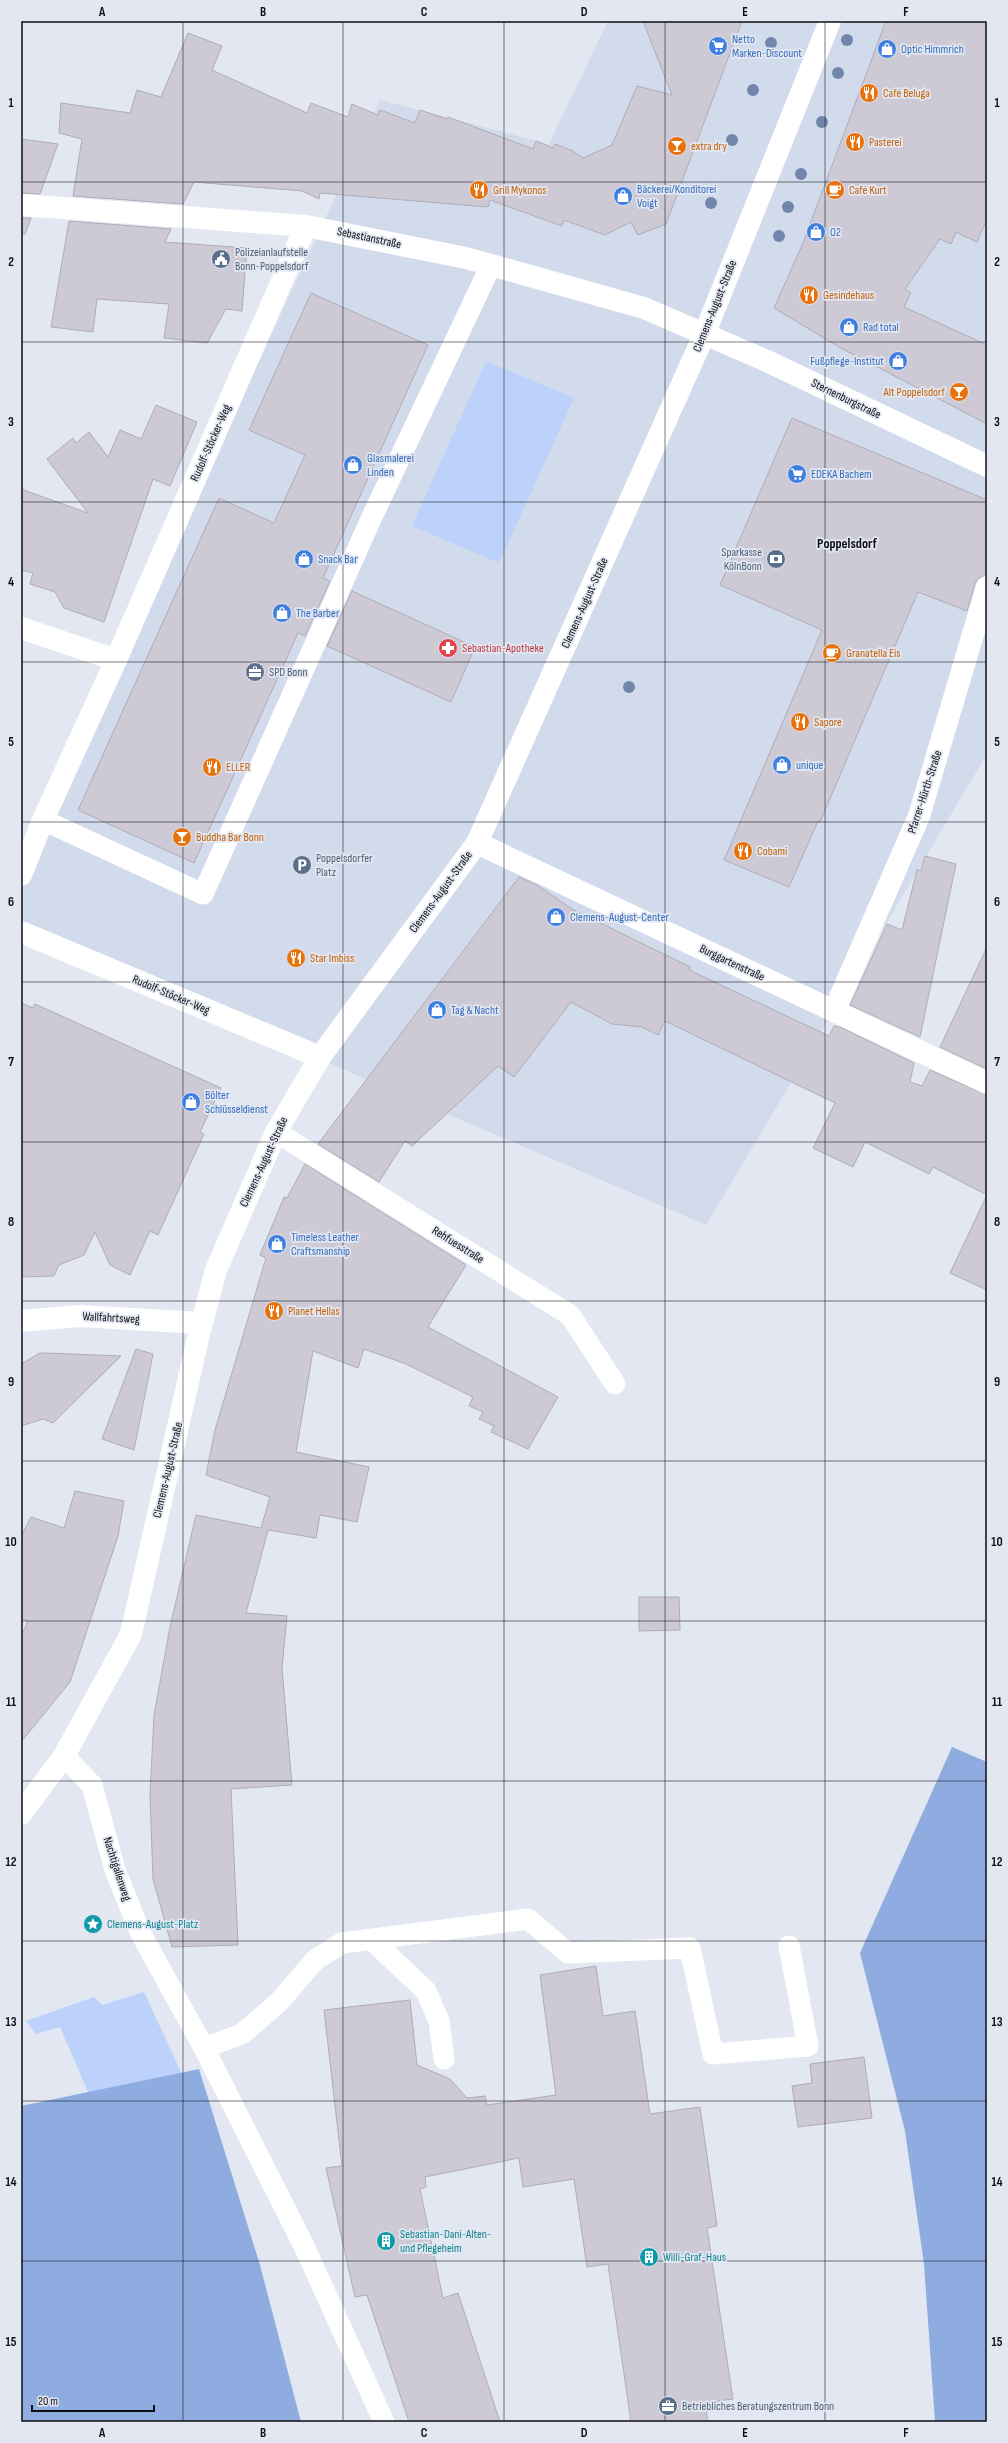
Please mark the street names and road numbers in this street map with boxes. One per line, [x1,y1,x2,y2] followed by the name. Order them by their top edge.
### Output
[336,224,403,252] street label: Sebastianstraße
[690,258,740,354] street label: Clemens-August-Straße
[809,376,883,422] street label: Sternenburgstraße
[187,402,235,484] street label: Rudolf-Stöcker-Weg
[558,555,612,651] street label: Clemens-August-Straße
[904,748,946,836] street label: Pfarrer-Hürth-Straße
[406,848,476,936] street label: Clemens-August-Straße
[697,941,767,985] street label: Burggartenstraße
[130,972,212,1018] street label: Rudolf-Stöcker-Weg
[237,1114,292,1209] street label: Clemens-August-Straße
[429,1223,487,1267] street label: Rehfuesstraße
[82,1309,140,1327] street label: Wallfahrtsweg
[150,1421,186,1519] street label: Clemens-August-Straße
[100,1835,134,1903] street label: Nachtigallenweg

